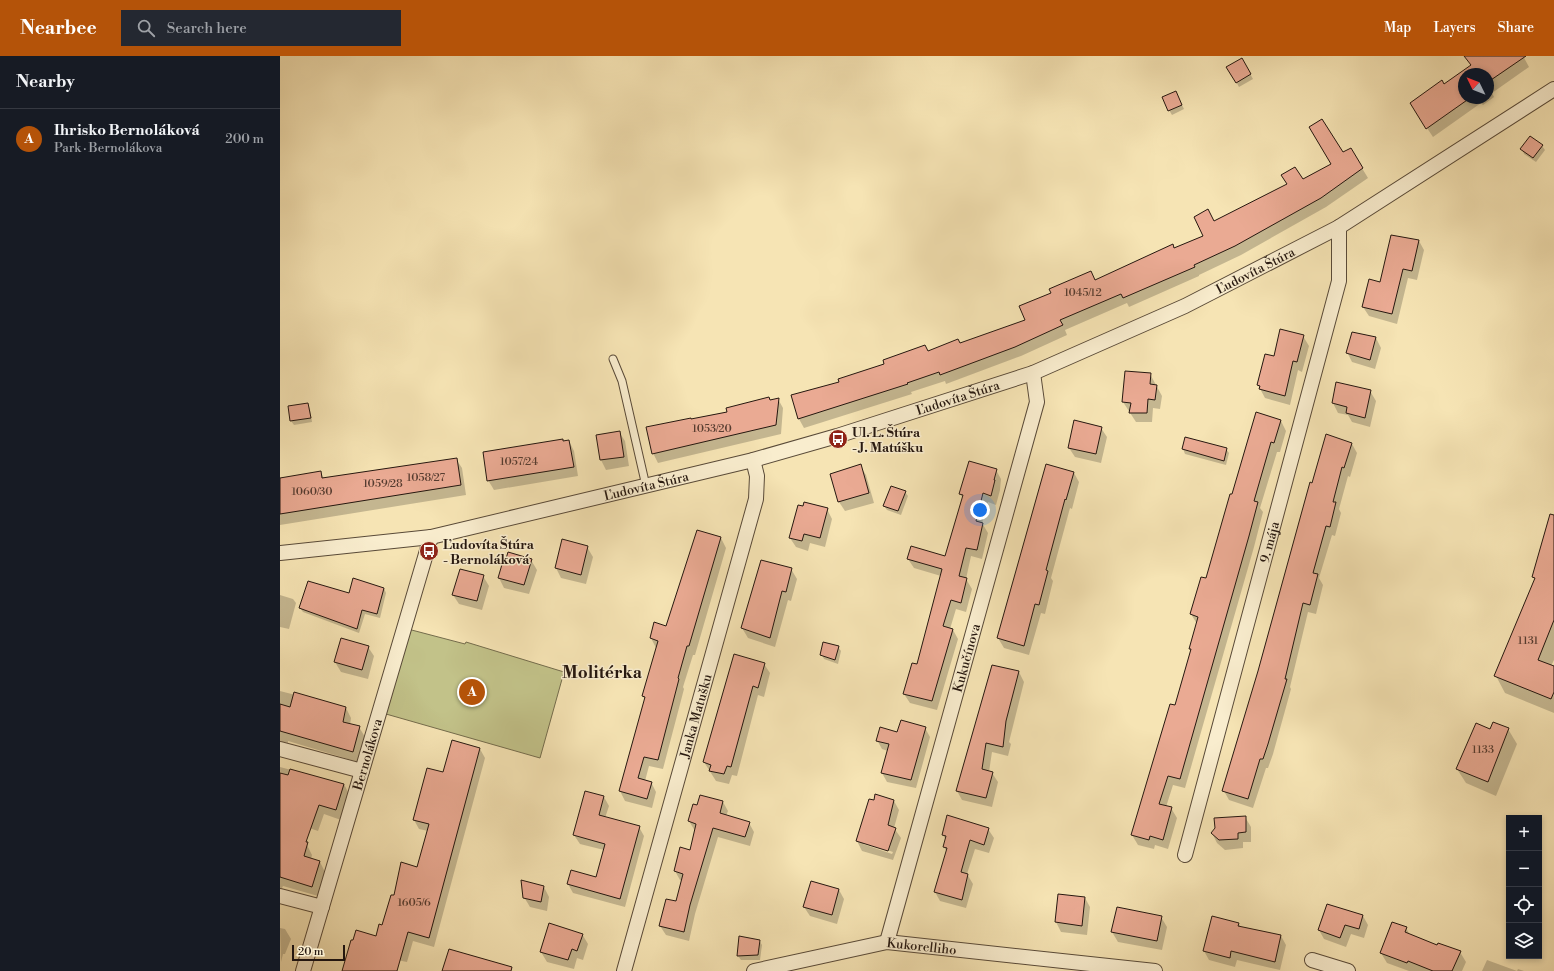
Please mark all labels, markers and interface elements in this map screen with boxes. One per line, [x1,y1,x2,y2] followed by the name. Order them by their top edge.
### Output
[121,10,401,46] search box
[20,16,97,40] text: Nearbee
[135,17,157,39] icon: search
[167,19,247,38] text: Search here
[1384,19,1411,37] text: Map
[1433,19,1476,37] text: Layers
[1498,19,1534,37] text: Share
[1458,68,1494,104] north arrow
[16,71,75,93] text: Nearby
[54,121,200,140] text: Ihrisko Bernoláková
[24,131,34,147] text: A
[225,131,264,147] text: 200 m
[54,140,162,156] text: Park · Bernolákova
[1213,244,1298,298] street label: Ľudovíta Štúra
[1064,286,1102,300] house number: 1045/12
[914,377,1002,419] street label: Ľudovíta Štúra
[692,422,732,436] house number: 1053/20
[852,424,923,456] place label: Ul. L. Štúra - J. Matúšku
[827,428,849,450] bus stop icon: Ul. L. Štúra - J. Matúšku
[500,455,538,469] house number: 1057/24
[602,469,691,504] street label: Ľudovíta Štúra
[407,471,446,485] house number: 1058/27
[363,477,403,491] house number: 1059/28
[291,485,333,499] house number: 1060/30
[970,500,990,520] your location
[1257,519,1283,565] street label: 9. mája
[443,536,535,568] place label: Ľudovíta Štúra - Bernoláková
[418,540,440,562] bus stop icon: Ľudovíta Štúra - Bernoláková
[950,622,984,694] street label: Kukučínova
[1518,634,1538,648] house number: 1131
[562,662,643,684] district label: Molitérka
[677,672,716,761] street label: Janka Matušku
[459,677,485,707] pin: A
[350,716,386,793] street label: Bernolákova
[1472,743,1494,757] house number: 1133
[1506,815,1542,959] map controls
[1506,815,1542,851] button: +
[1506,851,1542,887] button: −
[1506,887,1542,923] button: locate
[397,896,431,910] house number: 1605/6
[1506,923,1542,959] button: layers
[886,935,957,958] street label: Kukorelliho
[292,943,345,962] scale bar
[298,945,323,959] text: 20 m

